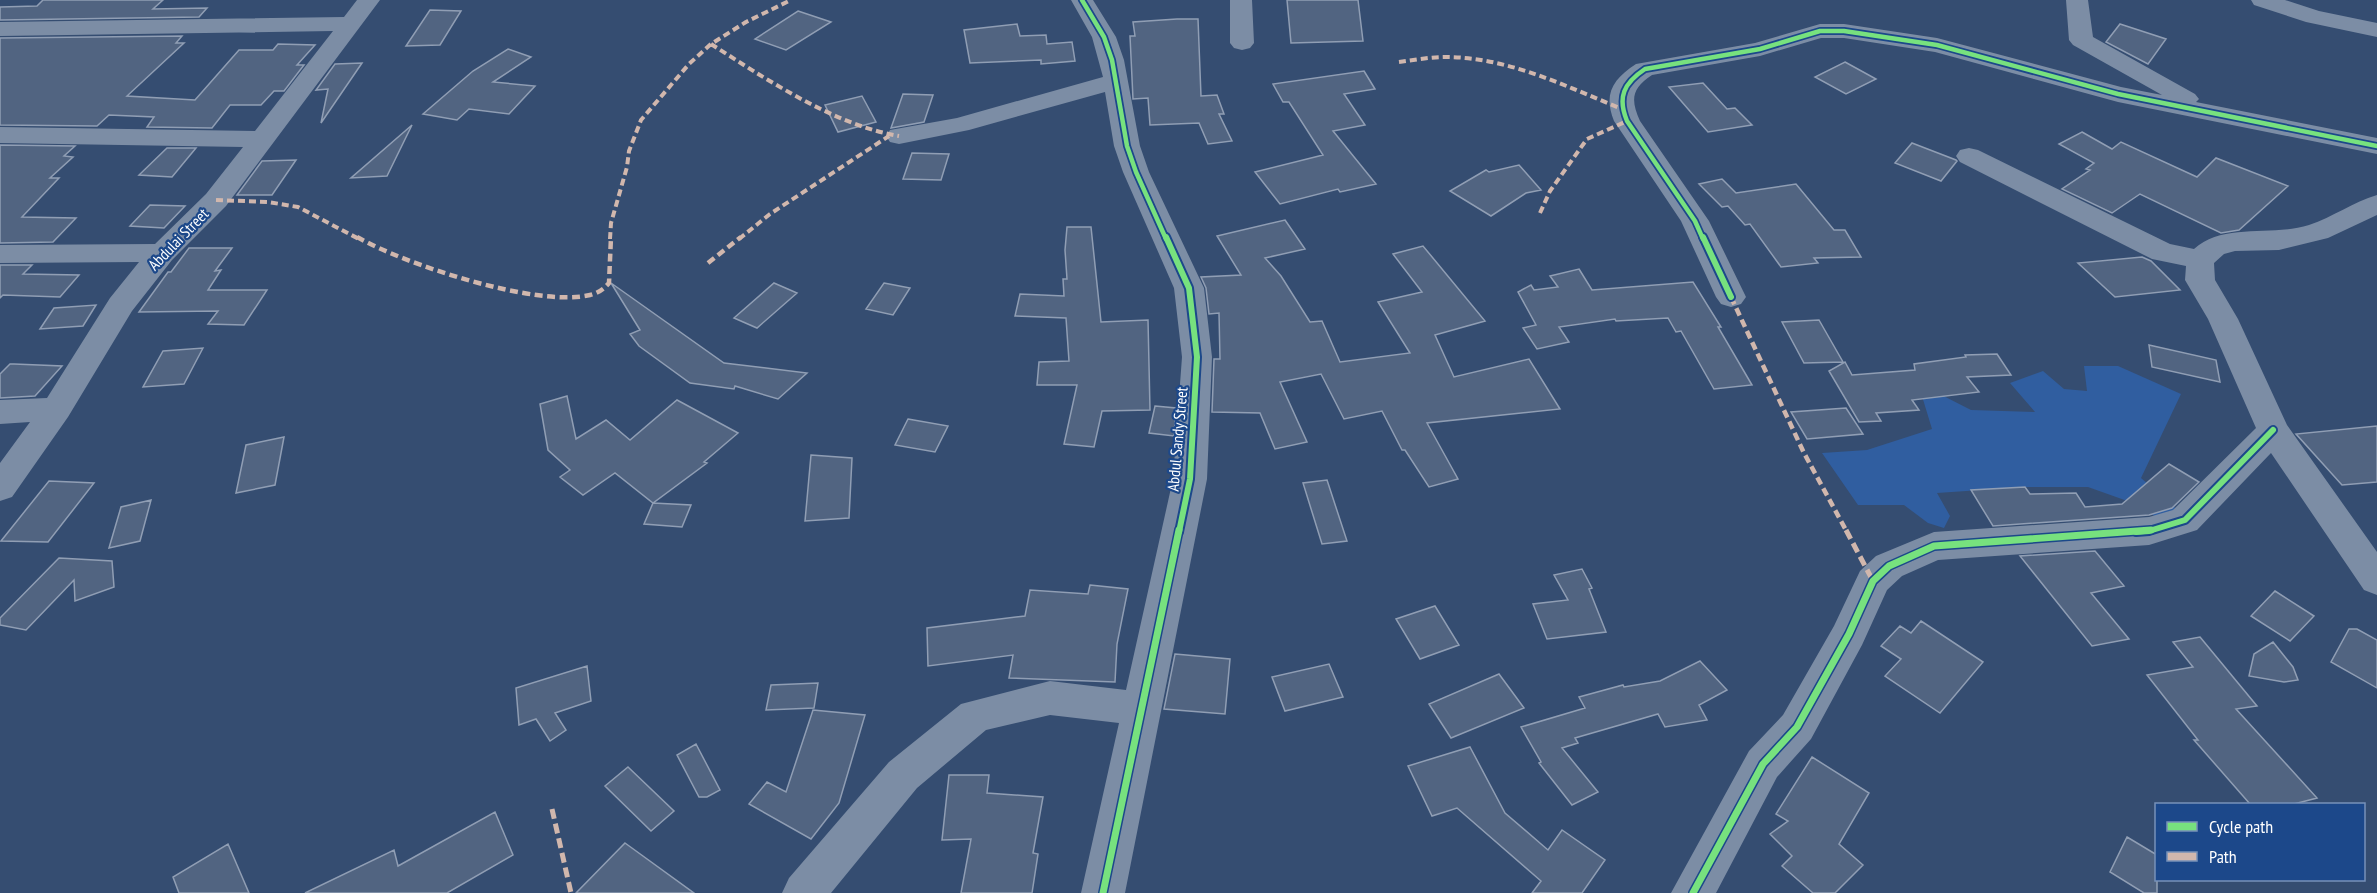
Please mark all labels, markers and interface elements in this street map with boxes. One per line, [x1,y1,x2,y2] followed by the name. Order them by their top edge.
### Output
[144,203,213,274] street label: Abdulai Street
[1162,385,1192,492] street label: Abdul Sandy Street
[2155,803,2365,881] legend
[2209,815,2273,838] text: Cycle path
[2209,845,2237,868] text: Path

